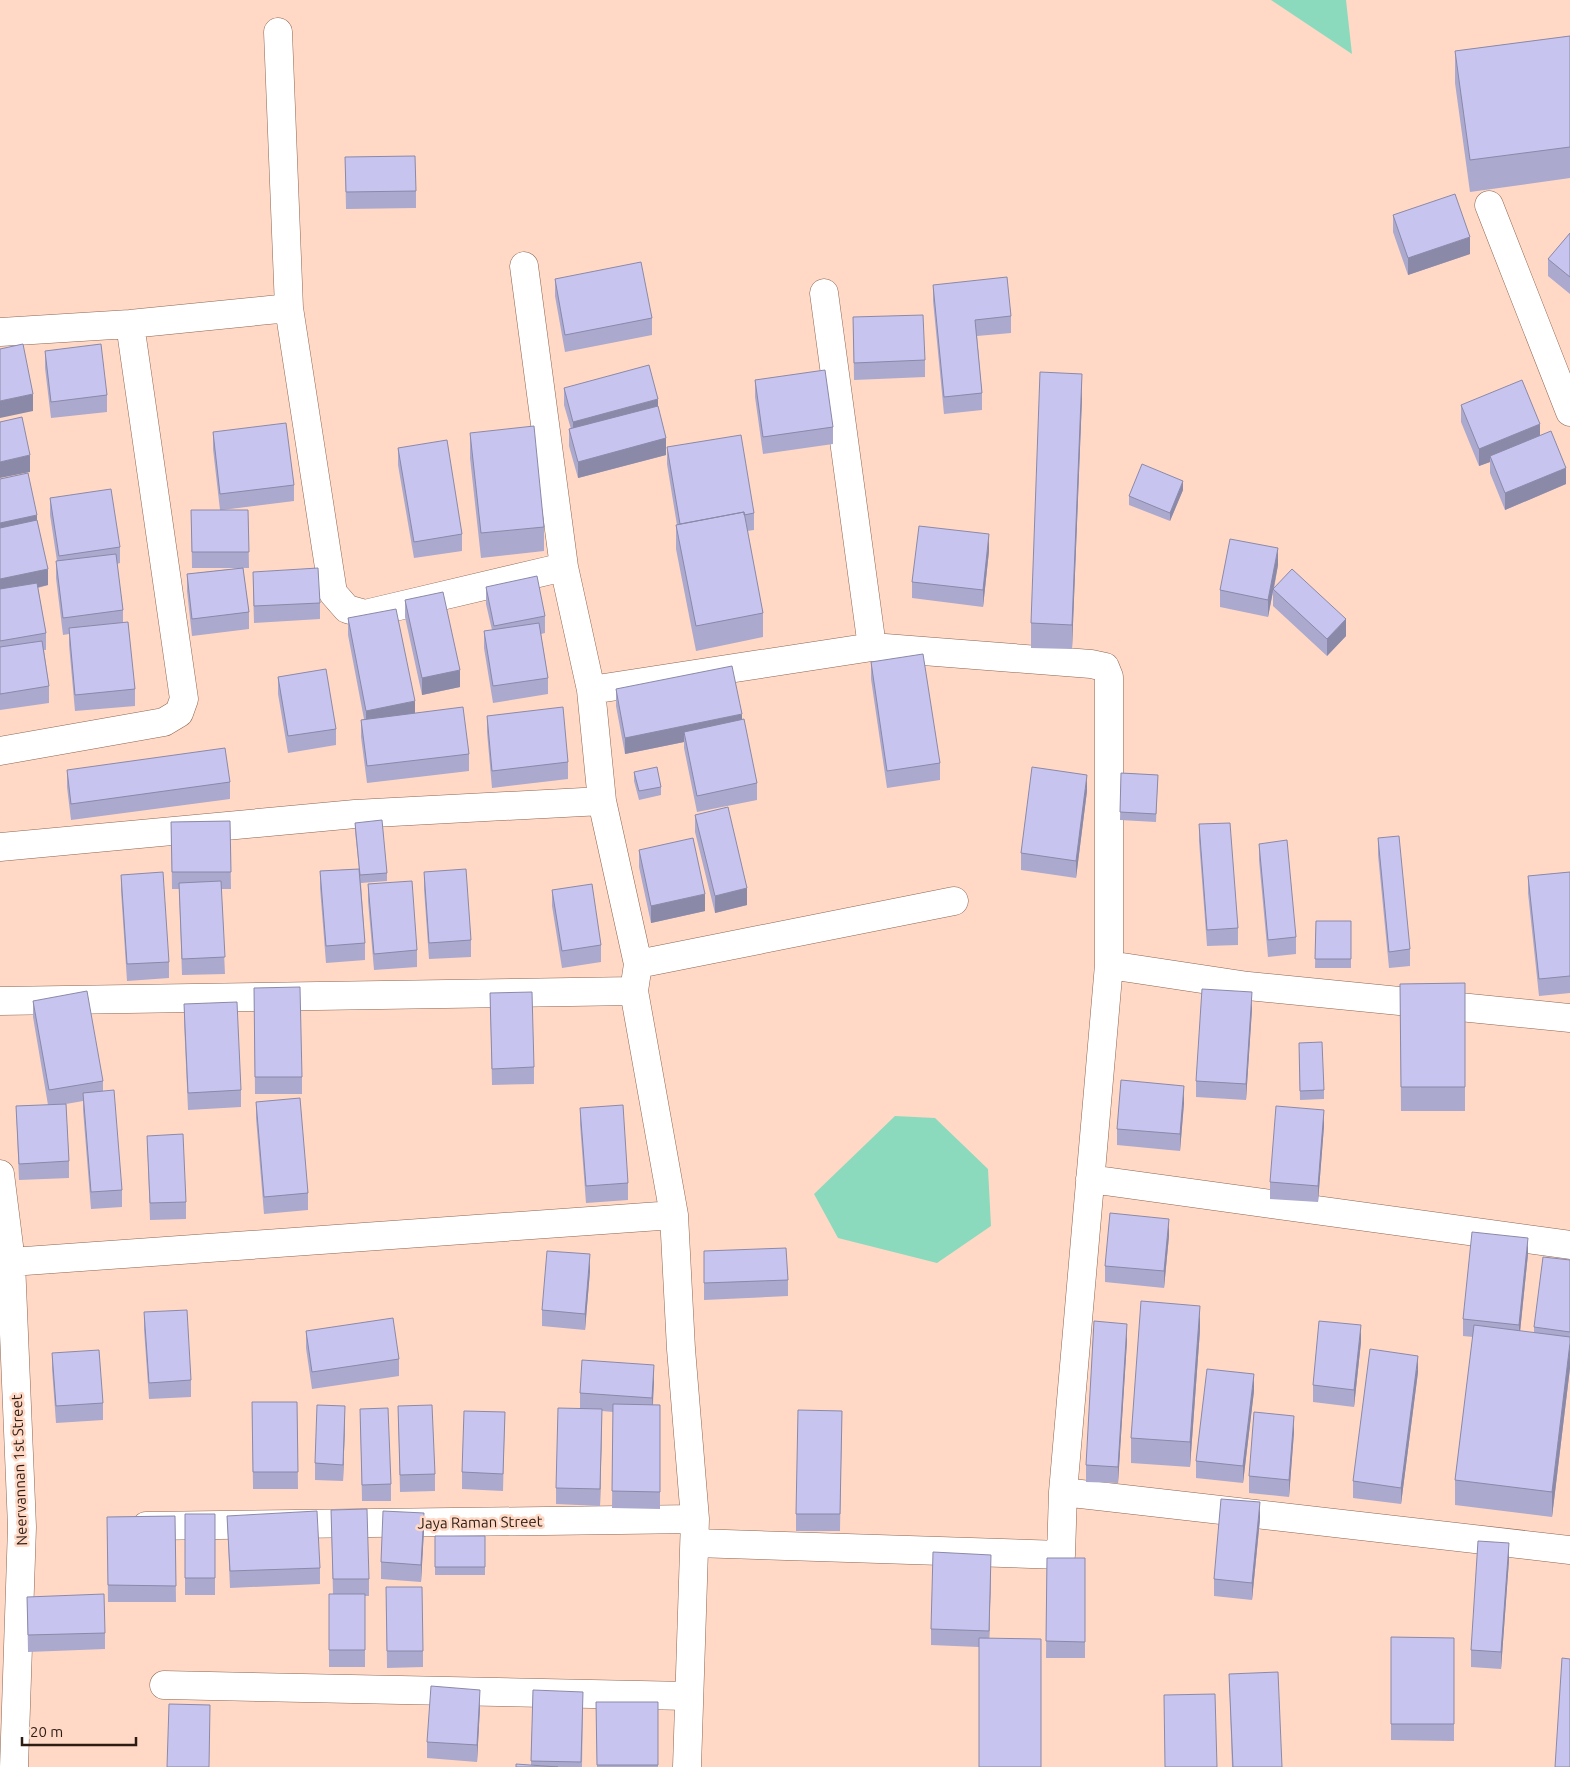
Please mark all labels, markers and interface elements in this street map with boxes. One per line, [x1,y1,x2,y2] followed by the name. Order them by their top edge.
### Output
[8,1394,30,1546] street label: Neervannan 1st Street
[417,1512,543,1532] street label: Jaya Raman Street
[22,1714,136,1746] scale bar
[30,1723,63,1740] text: 20 m

